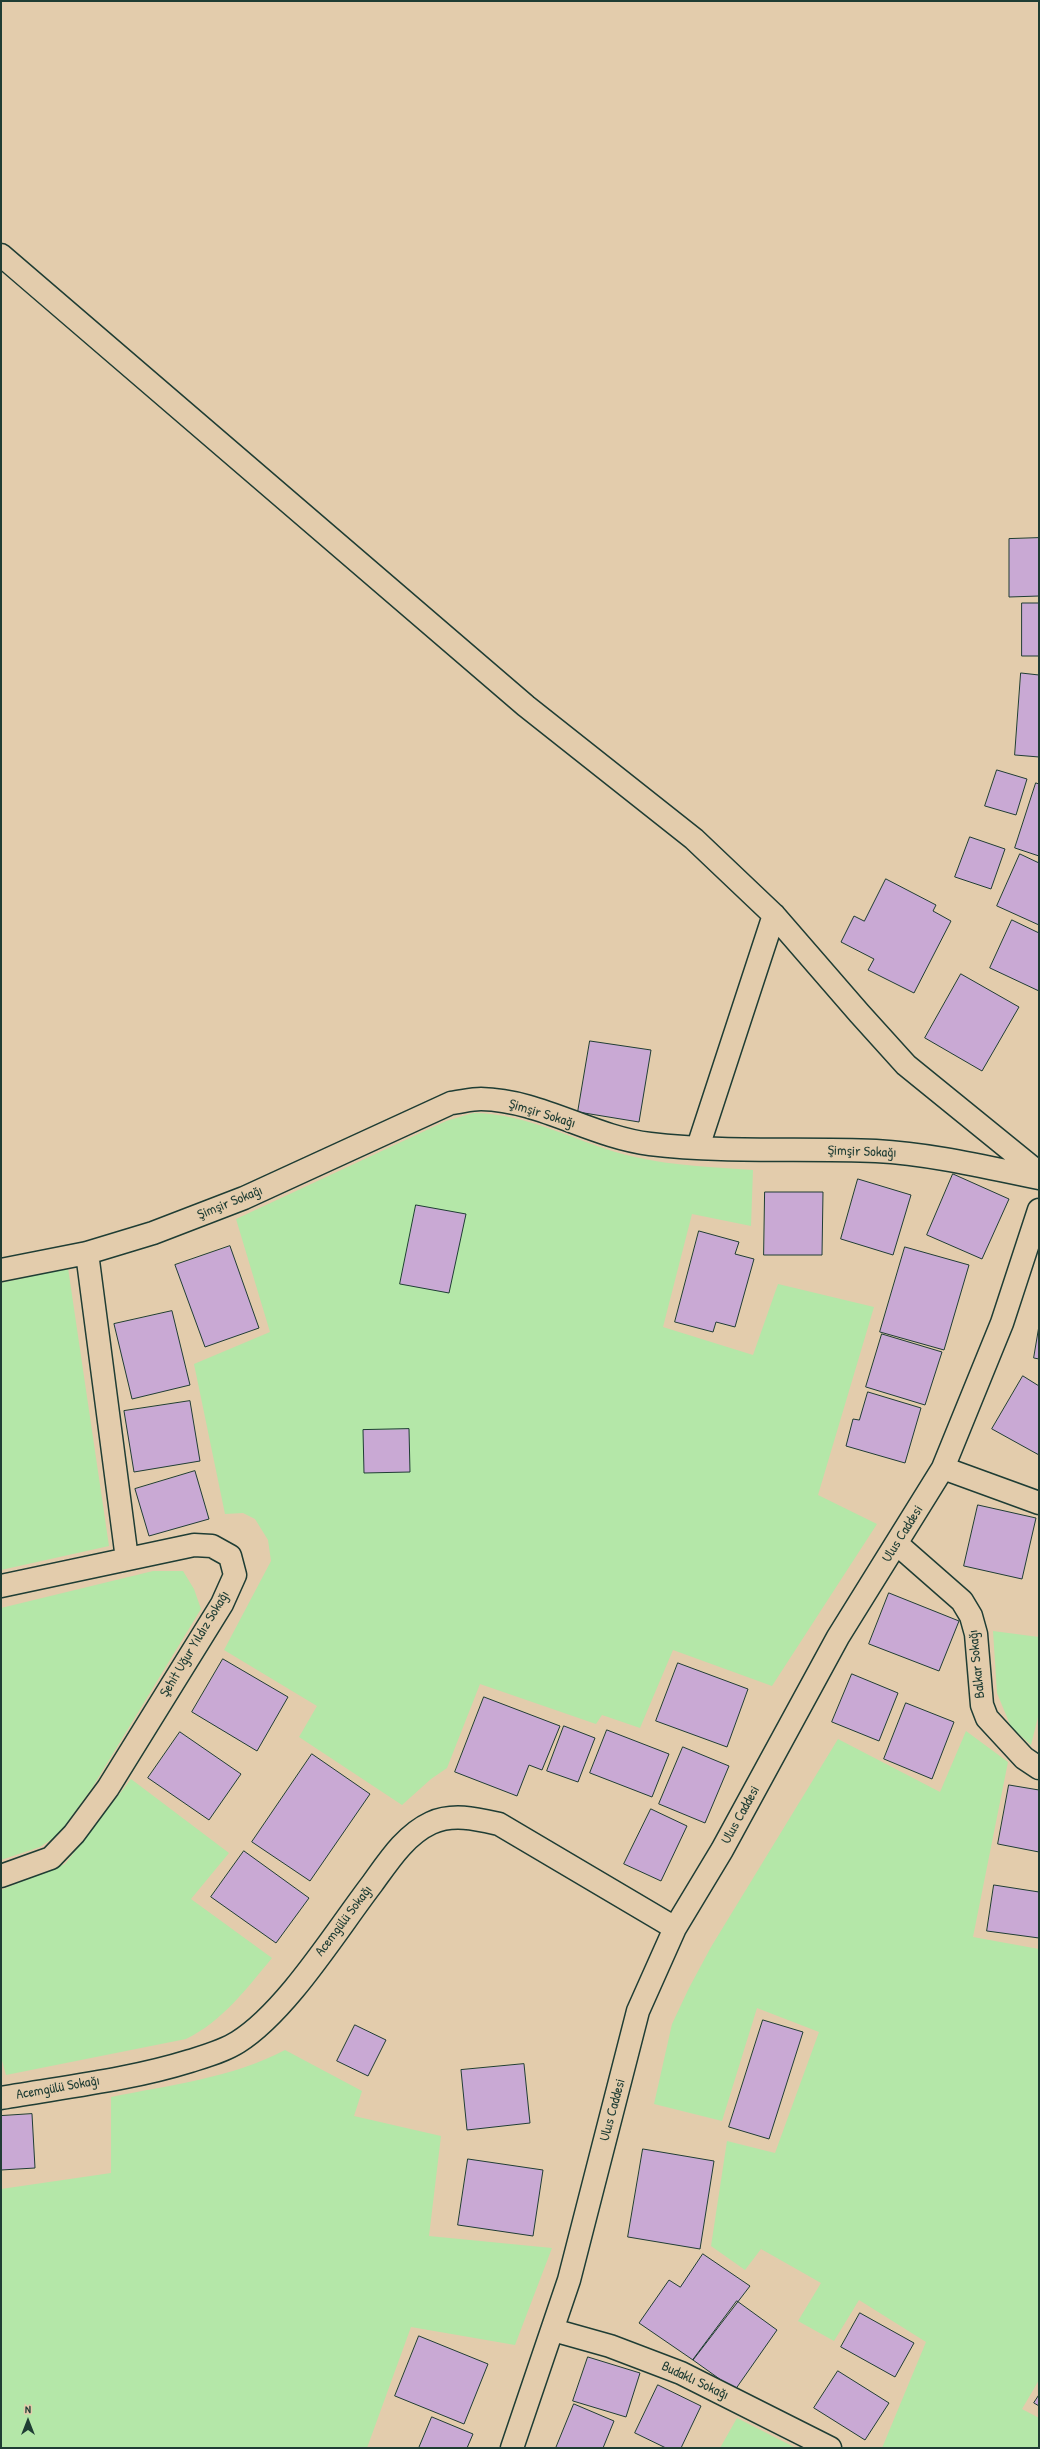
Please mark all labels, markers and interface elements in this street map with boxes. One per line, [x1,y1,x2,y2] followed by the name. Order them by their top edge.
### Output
[507,1096,577,1132] street label: Şimşir Sokağı
[827,1142,897,1162] street label: Şimşir Sokağı
[195,1182,265,1224] street label: Şimşir Sokağı
[879,1502,927,1566] street label: Ulus Caddesi
[157,1588,233,1700] street label: Şehit Uğur Yıldız Sokağı
[965,1629,989,1699] street label: Balkar Sokağı
[718,1783,764,1847] street label: Ulus Caddesi
[312,1882,376,1960] street label: Acemgülü Sokağı
[15,2072,101,2104] street label: Acemgülü Sokağı
[597,2077,629,2143] street label: Ulus Caddesi
[659,2358,731,2404] street label: Budaklı Sokağı
[8,2401,48,2441] north arrow
[25,2402,31,2416] text: N

